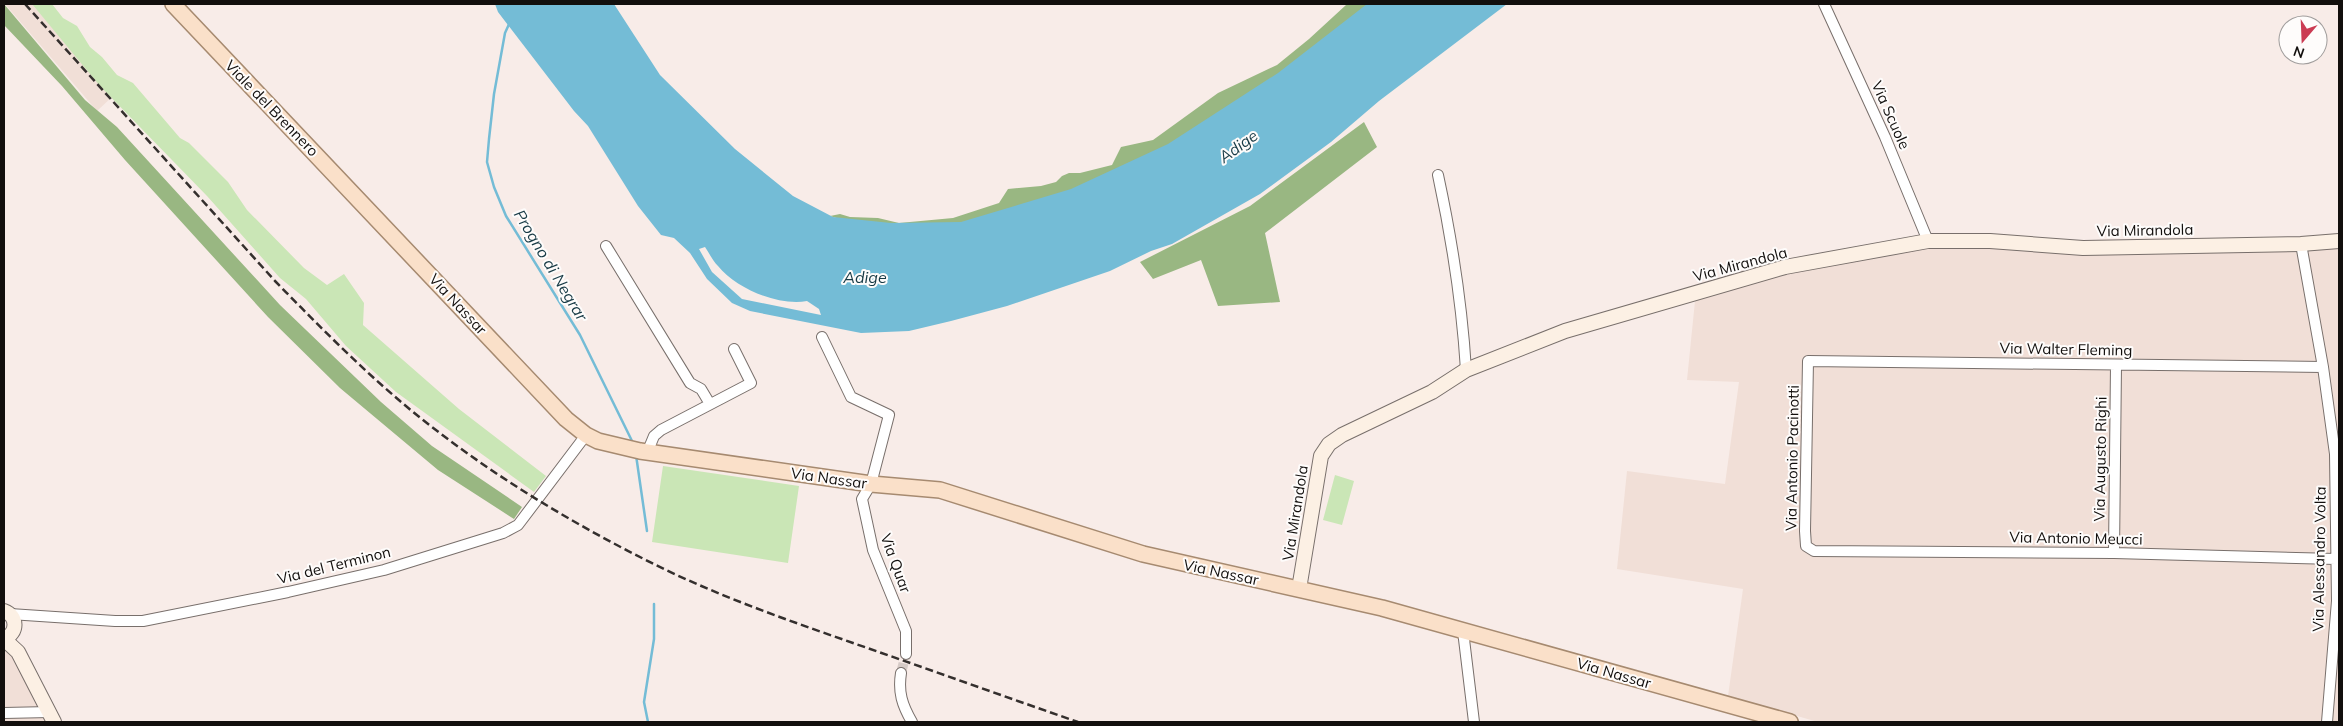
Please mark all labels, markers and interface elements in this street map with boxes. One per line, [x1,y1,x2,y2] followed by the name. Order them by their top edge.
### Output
[2278,15,2328,65] north arrow
[2291,42,2307,63] text: N
[221,56,323,160] street label: Viale del Brennero
[1868,78,1914,152] street label: Via Scuole
[1214,125,1262,167] water label: Adige
[510,206,593,325] water label: Progno di Negrar
[2096,220,2194,240] street label: Via Mirandola
[1691,242,1789,286] street label: Via Mirandola
[842,267,887,287] water label: Adige
[425,270,491,339] street label: Via Nassar
[1999,338,2133,360] street label: Via Walter Fleming
[1781,385,1803,531] street label: Via Antonio Pacinotti
[2089,396,2111,522] street label: Via Augusto Righi
[790,463,869,493] street label: Via Nassar
[1278,464,1312,562] street label: Via Mirandola
[2308,486,2330,632] street label: Via Alessandro Volta
[2009,527,2143,549] street label: Via Antonio Meucci
[877,531,916,596] street label: Via Quar
[275,542,393,588] street label: Via del Terminon
[1182,555,1261,589] street label: Via Nassar
[1575,653,1654,693] street label: Via Nassar

